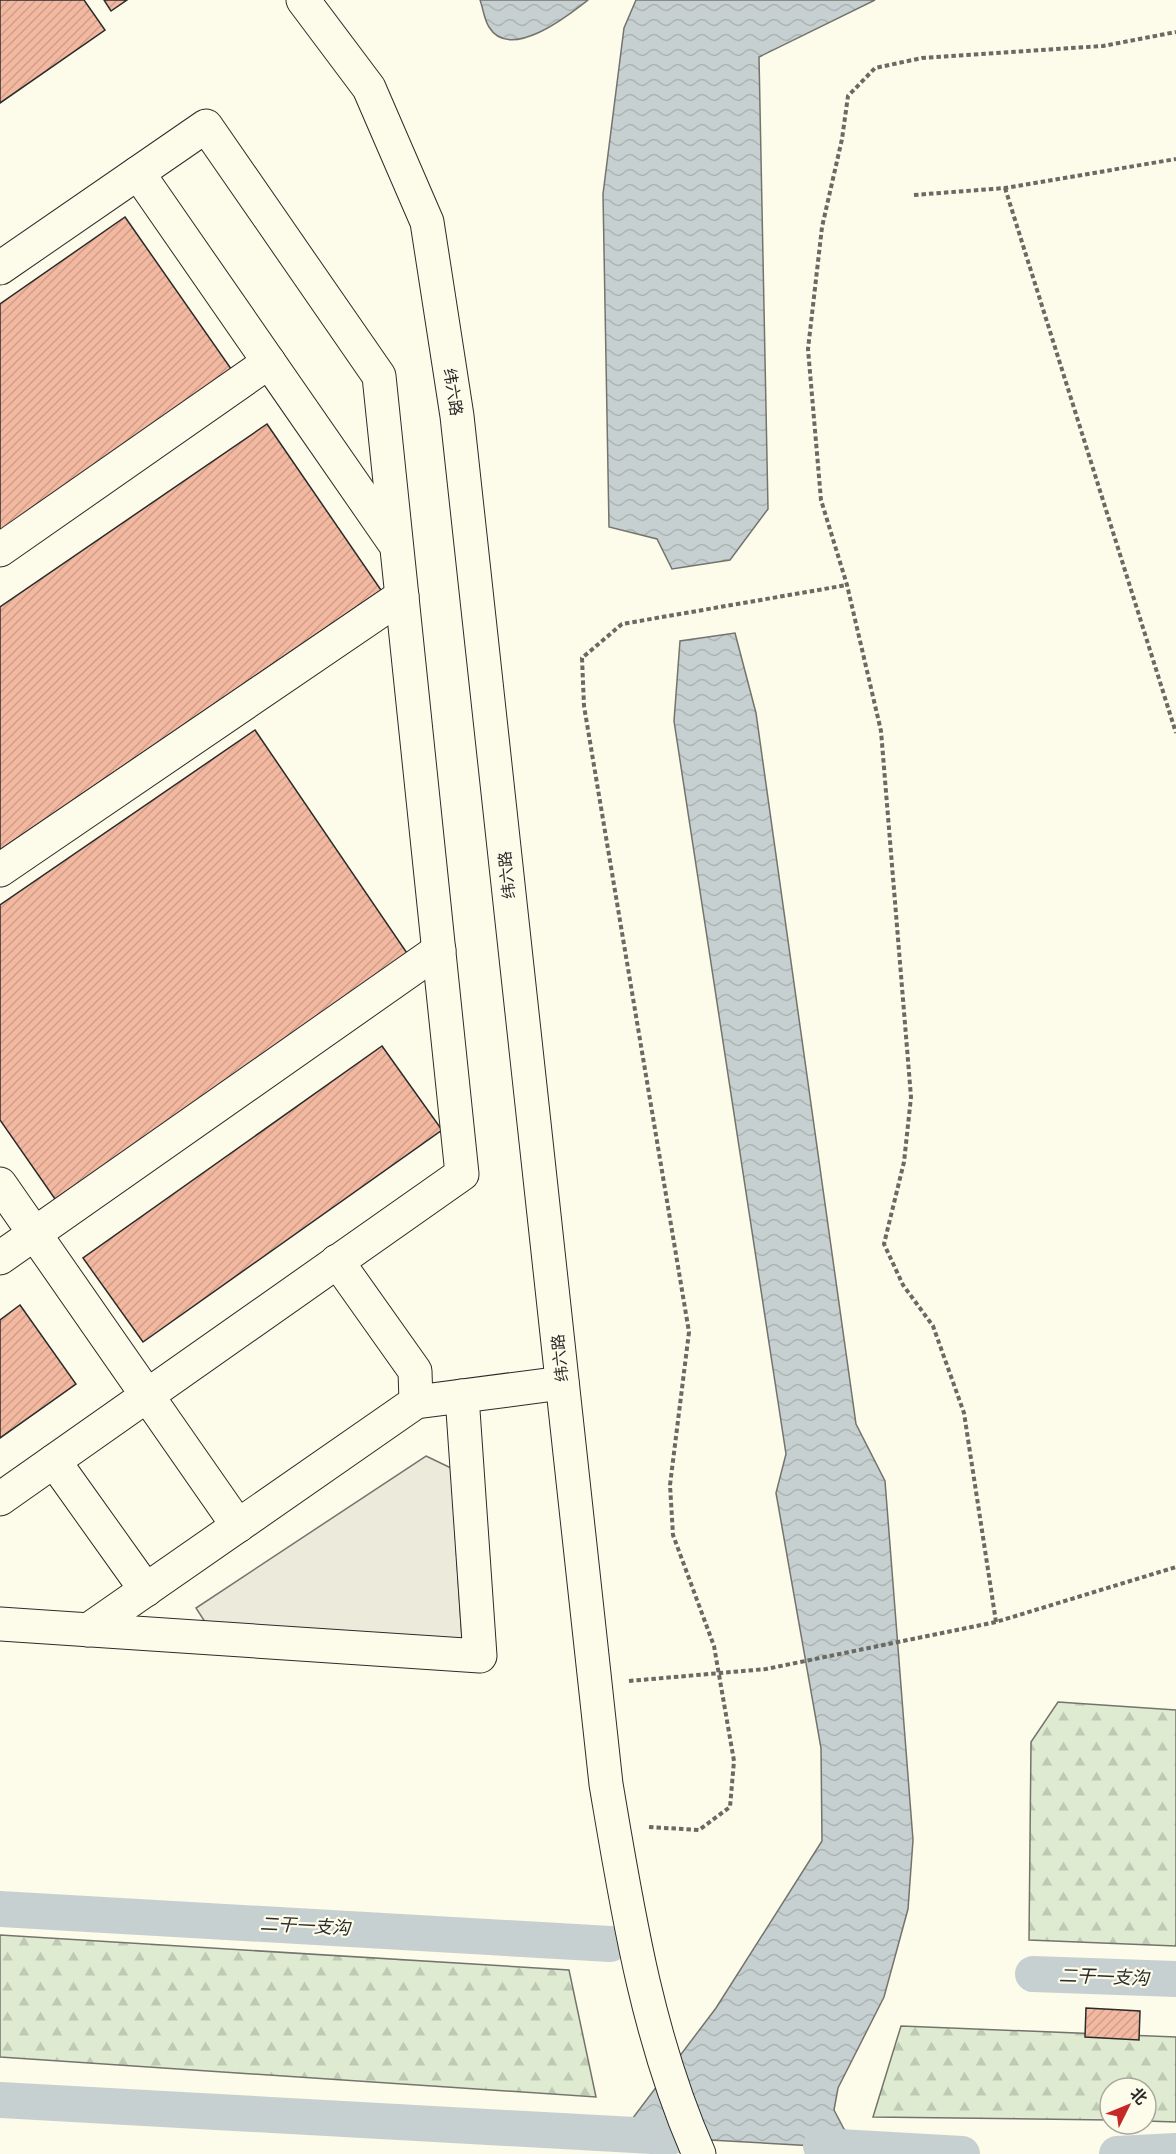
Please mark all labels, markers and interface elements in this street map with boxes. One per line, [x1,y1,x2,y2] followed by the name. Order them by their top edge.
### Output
[440,367,466,417] street label: 纬六路
[495,850,519,900] street label: 纬六路
[548,1333,572,1383] street label: 纬六路
[259,1913,353,1939] water label: 二干一支沟
[1059,1964,1151,1990] water label: 二干一支沟
[1098,2076,1158,2136] north arrow
[1126,2084,1151,2108] text: 北

